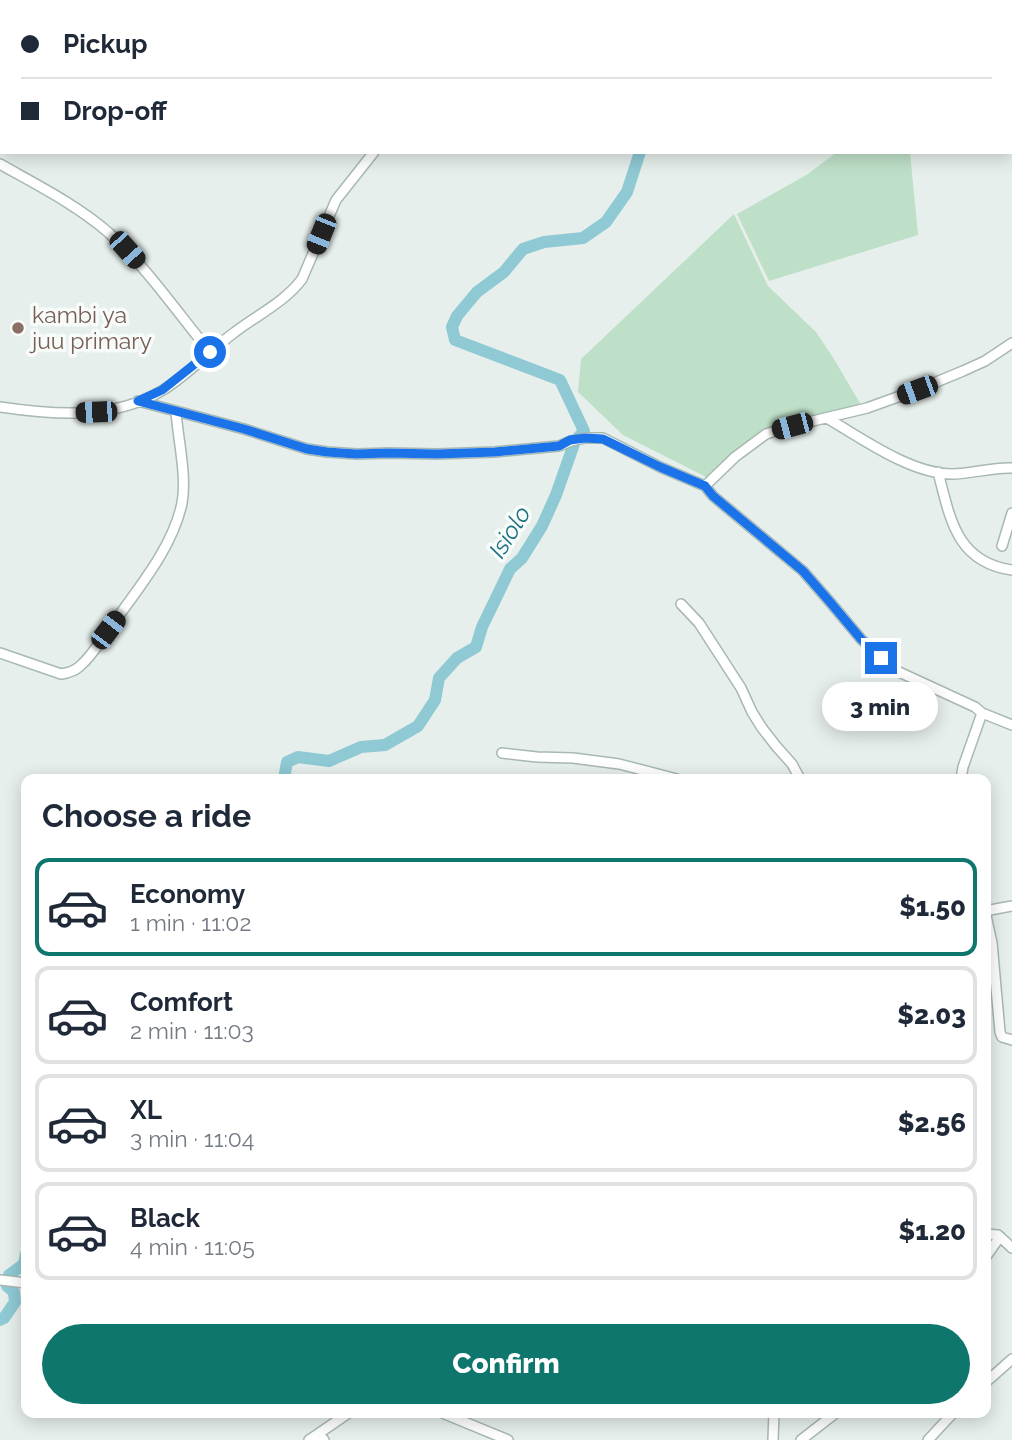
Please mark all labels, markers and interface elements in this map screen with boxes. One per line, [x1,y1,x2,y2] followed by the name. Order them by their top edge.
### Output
[63,29,148,59] text: Pickup
[63,96,167,126] text: Drop-off
[304,211,339,257] car
[106,227,149,273] car
[29,301,152,354] place label: kambi ya juu primary
[10,320,26,336] marker: kambi ya juu primary
[194,336,226,368] route start
[894,373,941,407] car
[75,401,118,423] car
[769,410,816,442] car
[482,500,537,563] water label: Isiolo
[87,607,130,653] car
[865,642,897,674] route end
[823,682,939,732] callout: 3 min
[850,693,910,720] text: 3 min
[42,797,251,834] text: Choose a ride
[46,876,109,939] icon: car
[130,879,245,909] text: Economy
[899,892,966,922] text: $1.50
[130,909,251,936] text: 1 min · 11:02
[46,984,109,1047] icon: car
[130,987,233,1017] text: Comfort
[897,1000,966,1030] text: $2.03
[130,1017,254,1044] text: 2 min · 11:03
[46,1092,109,1155] icon: car
[130,1095,162,1125] text: XL
[898,1108,966,1138] text: $2.56
[130,1125,254,1152] text: 3 min · 11:04
[46,1200,109,1263] icon: car
[130,1203,200,1233] text: Black
[899,1216,966,1246] text: $1.20
[130,1233,255,1260] text: 4 min · 11:05
[42,1324,970,1404] button: Confirm

